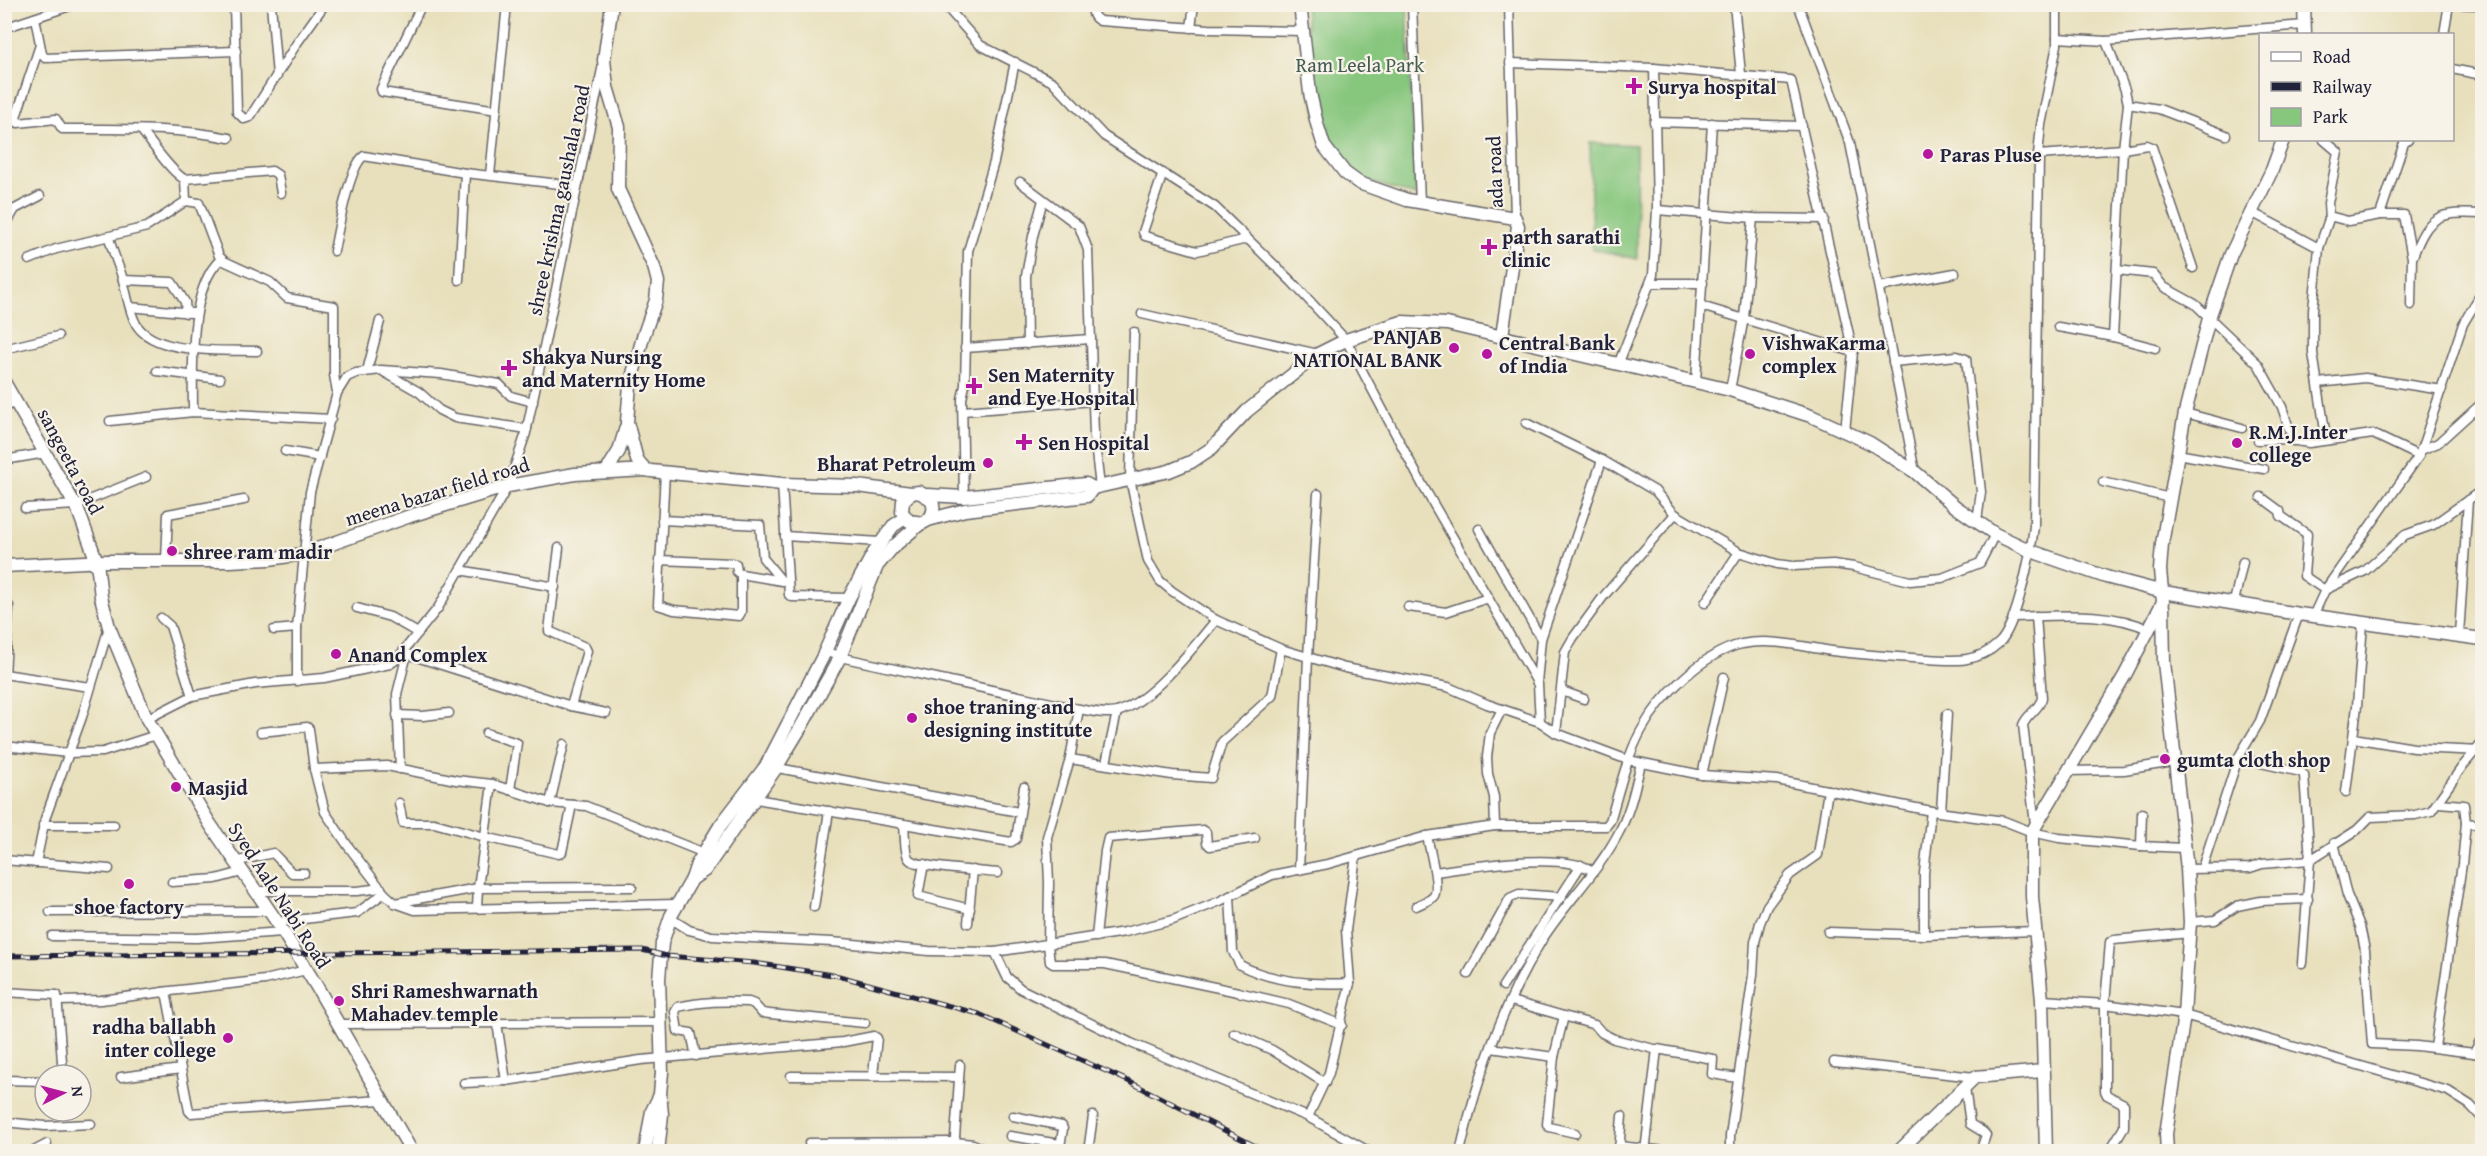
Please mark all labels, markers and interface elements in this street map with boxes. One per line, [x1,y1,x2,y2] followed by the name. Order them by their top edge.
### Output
[2259,33,2454,141] legend
[2313,43,2351,70] text: Road
[1296,50,1425,79] park label: Ram Leela Park
[1648,72,1776,101] place label: Surya hospital
[2313,73,2372,100] text: Railway
[1625,77,1643,95] marker: Surya hospital
[519,82,597,318] street label: shree krishna gaushala road
[2313,103,2349,130] text: Park
[1478,135,1510,209] street label: ada road
[1940,140,2042,169] place label: Paras Pluse
[1921,147,1935,161] marker: Paras Pluse
[1502,222,1620,274] place label: parth sarathi clinic
[1480,238,1498,256] marker: parth sarathi clinic
[1294,322,1442,374] place label: PANJAB NATIONAL BANK
[1499,328,1616,380] place label: Central Bank of India
[1762,328,1887,380] place label: VishwaKarma complex
[1447,341,1461,355] marker: PANJAB NATIONAL BANK
[522,342,706,394] place label: Shakya Nursing and Maternity Home
[1480,347,1494,361] marker: Central Bank of India
[1743,347,1757,361] marker: VishwaKarma complex
[500,359,518,377] marker: Shakya Nursing and Maternity Home
[988,360,1135,412] place label: Sen Maternity and Eye Hospital
[965,377,983,395] marker: Sen Maternity and Eye Hospital
[31,403,111,520] street label: sangeeta road
[2249,417,2348,469] place label: R.M.J.Inter college
[1038,428,1149,457] place label: Sen Hospital
[1015,433,1033,451] marker: Sen Hospital
[2230,436,2244,450] marker: R.M.J.Inter college
[341,449,533,533] street label: meena bazar field road
[817,449,976,478] place label: Bharat Petroleum
[981,456,995,470] marker: Bharat Petroleum
[184,537,332,566] place label: shree ram madir
[165,544,179,558] marker: shree ram madir
[348,640,488,669] place label: Anand Complex
[329,647,343,661] marker: Anand Complex
[924,692,1092,744] place label: shoe traning and designing institute
[905,711,919,725] marker: shoe traning and designing institute
[2177,745,2330,774] place label: gumta cloth shop
[2158,752,2172,766] marker: gumta cloth shop
[188,773,248,802] place label: Masjid
[169,780,183,794] marker: Masjid
[222,816,338,974] street label: Syed Aale Nabi Road
[122,877,136,891] marker: shoe factory
[74,892,184,921] place label: shoe factory
[351,976,538,1028] place label: Shri Rameshwarnath Mahadev temple
[332,994,346,1008] marker: Shri Rameshwarnath Mahadev temple
[92,1012,216,1064] place label: radha ballabh inter college
[221,1031,235,1045] marker: radha ballabh inter college
[33,1063,93,1123] north arrow
[65,1085,90,1098] text: N

